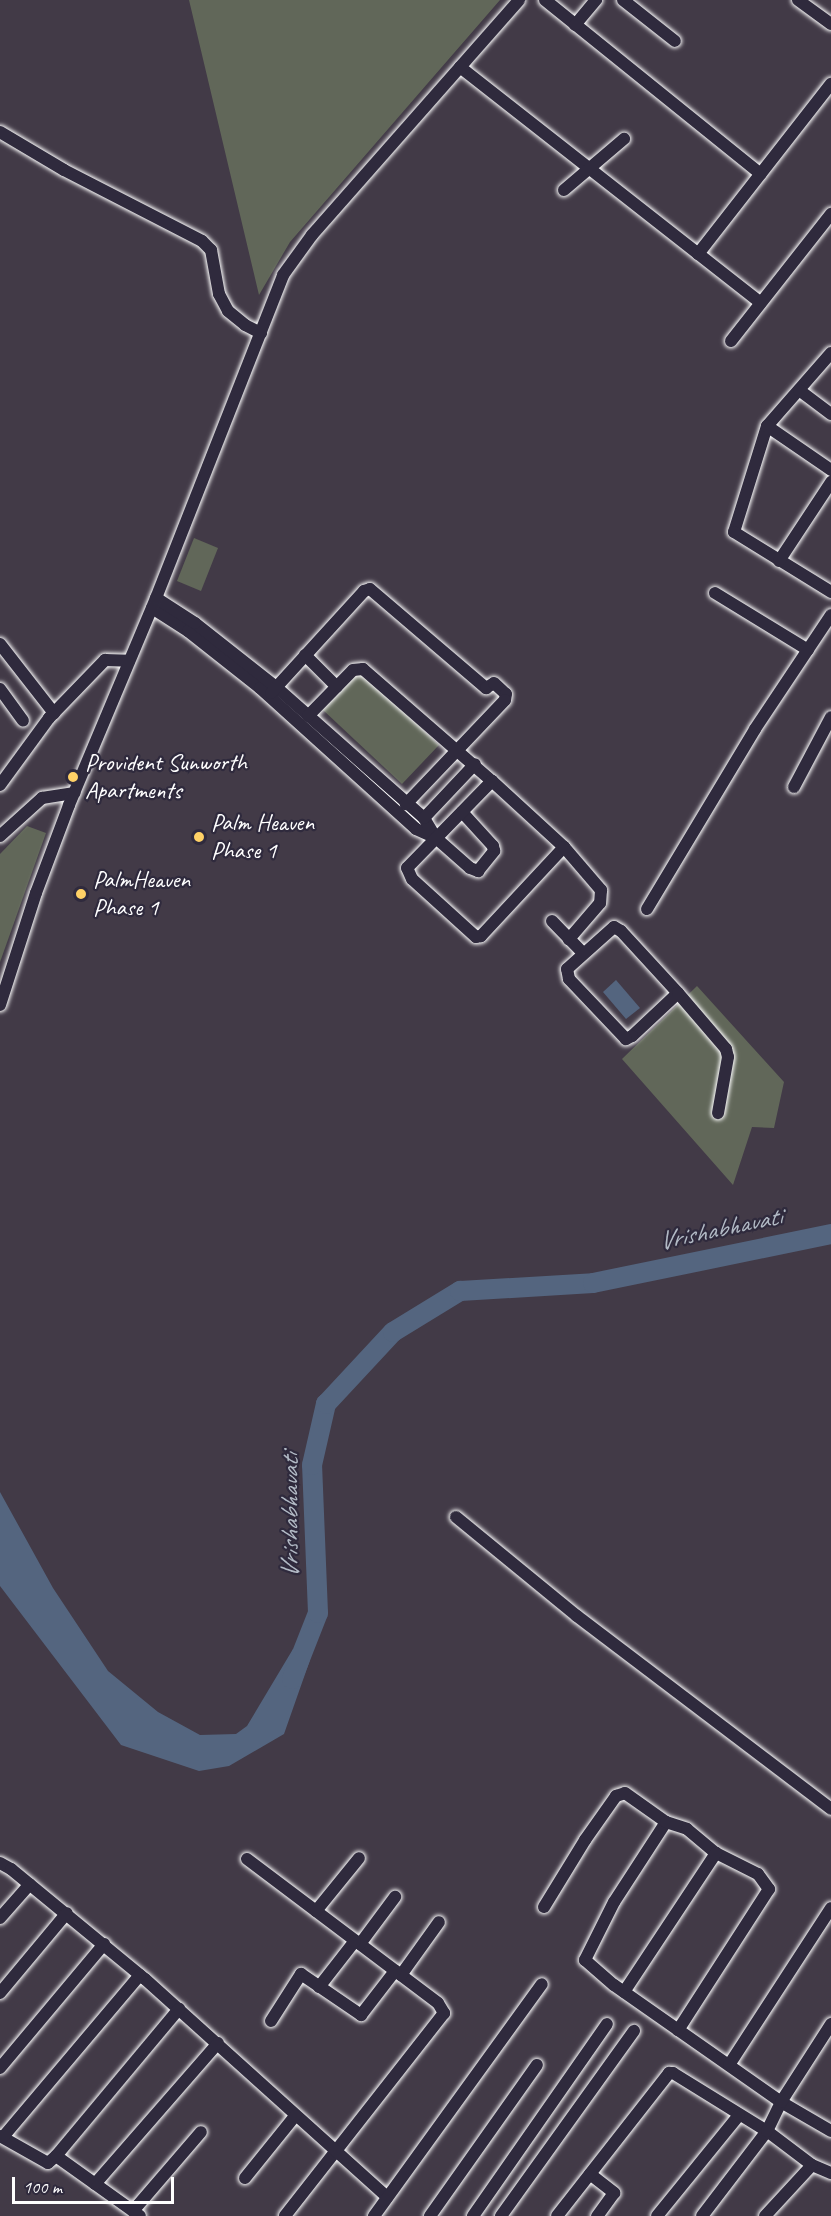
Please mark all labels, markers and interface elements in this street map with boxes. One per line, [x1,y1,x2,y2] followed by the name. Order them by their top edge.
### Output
[85,749,247,805] place label: Provident Sunworth Apartments
[66,770,80,784] marker: Provident Sunworth Apartments
[211,809,314,865] place label: Palm Heaven Phase 1
[192,830,206,844] marker: Palm Heaven Phase 1
[93,866,190,922] place label: PalmHeaven Phase 1
[74,887,88,901] marker: PalmHeaven Phase 1
[656,1201,784,1257] water label: Vrishabhavati
[274,1454,306,1578] water label: Vrishabhavati
[15,2165,177,2203] scale bar
[23,2176,62,2198] text: 100 m

